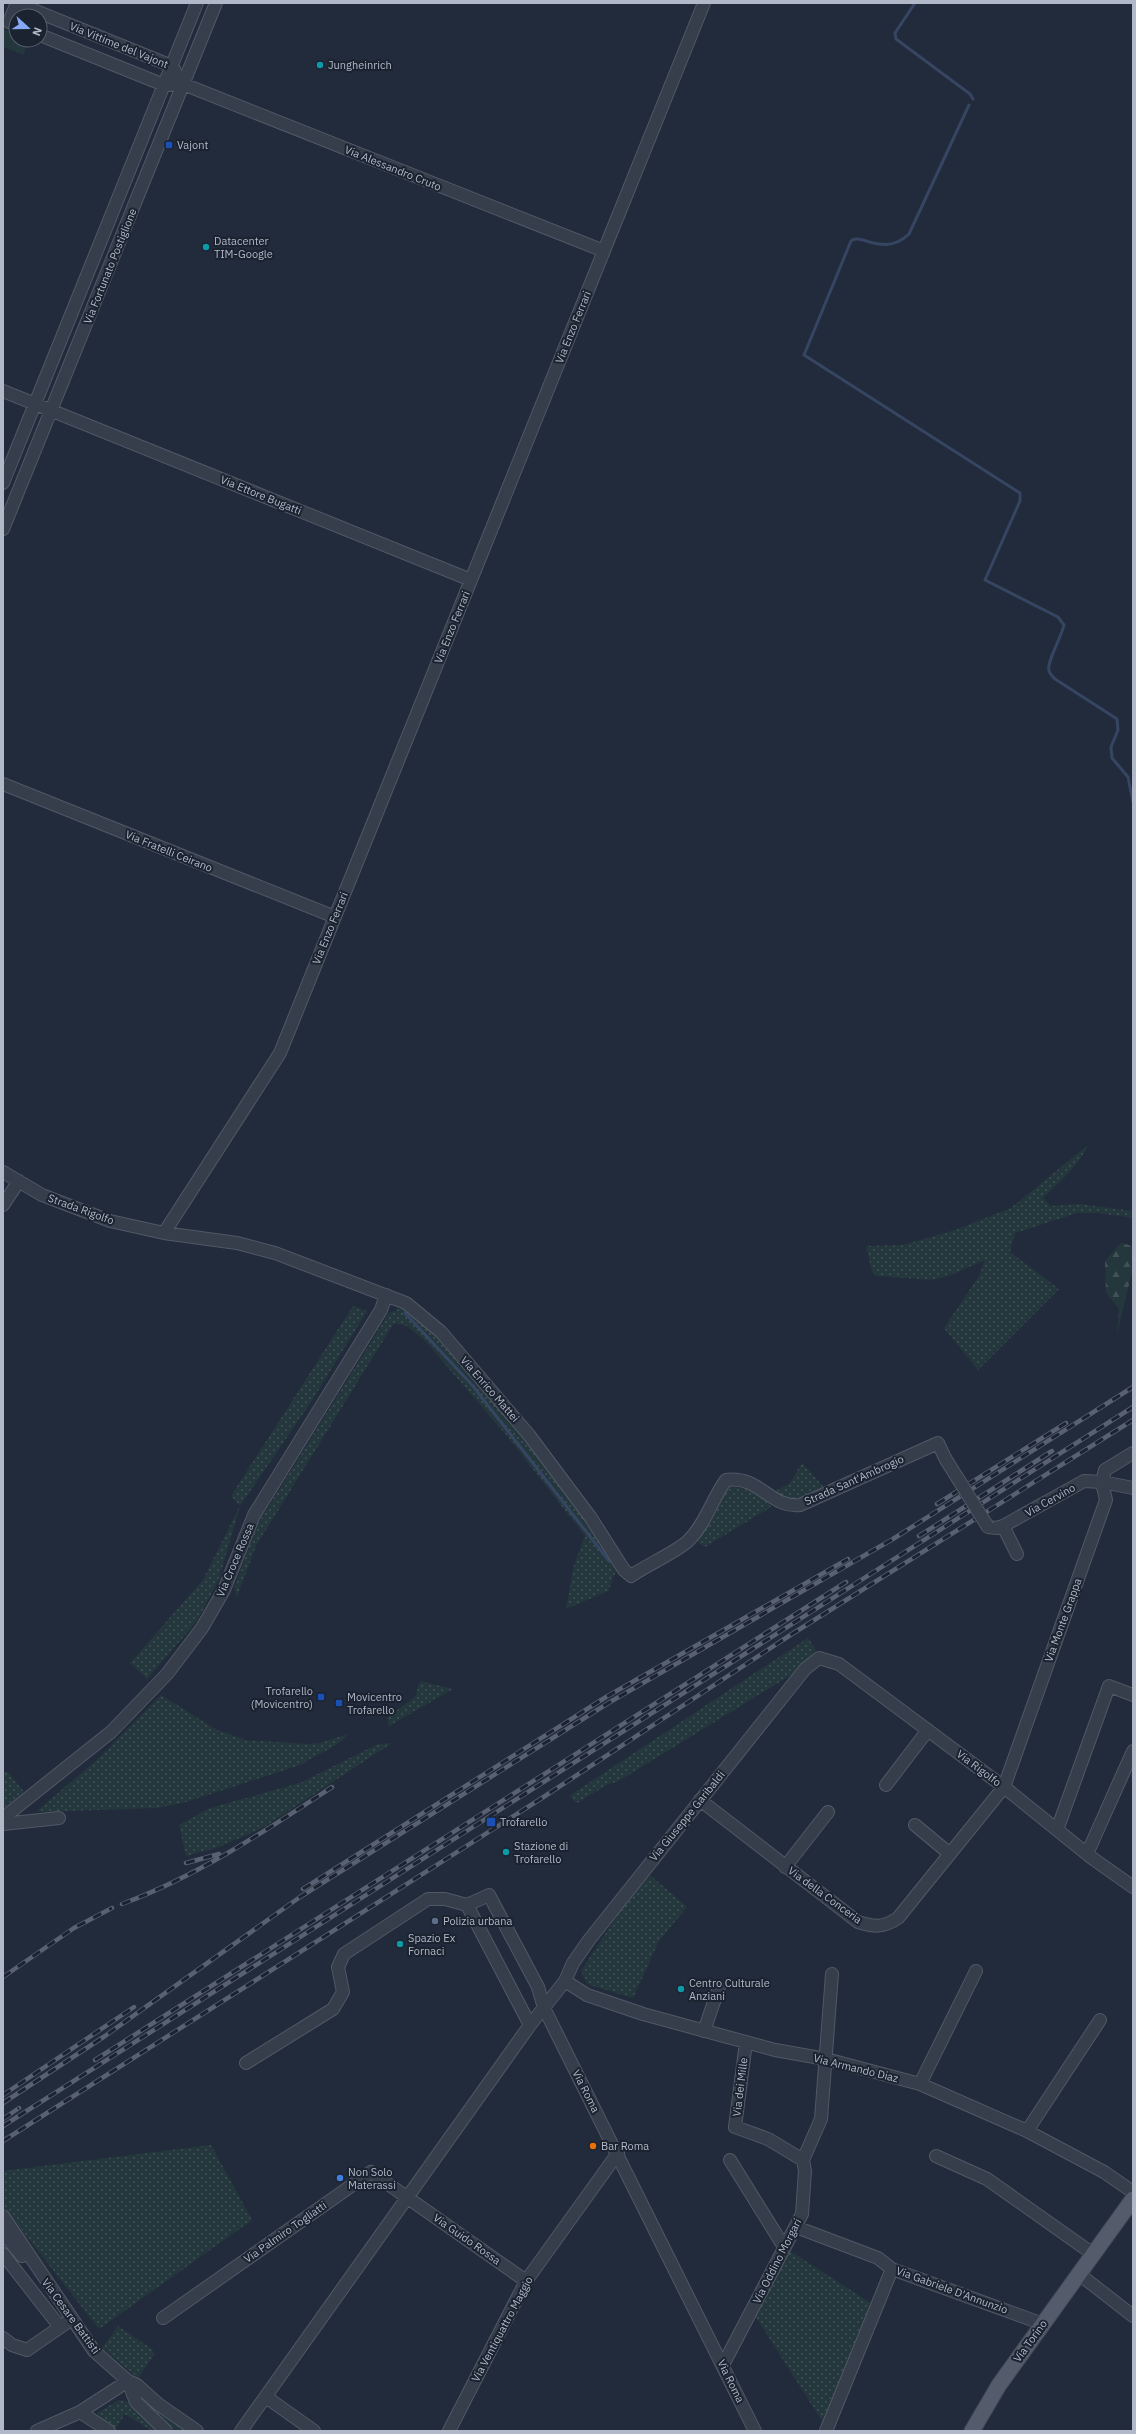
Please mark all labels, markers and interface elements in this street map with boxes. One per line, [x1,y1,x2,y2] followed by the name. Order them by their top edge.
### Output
[8,8,48,48] north arrow
[68,19,171,71] street label: Via Vittime del Vajont
[29,25,45,38] text: N
[328,58,392,72] place label: Jungheinrich
[315,60,325,70] marker: Jungheinrich
[177,138,208,152] place label: Vajont
[164,140,174,150] marker: Vajont
[343,142,443,194] street label: Via Alessandro Cruto
[80,206,140,326] street label: Via Fortunato Postiglione
[214,234,273,261] place label: Datacenter TIM-Google
[201,242,211,252] marker: Datacenter TIM-Google
[552,289,594,365] street label: Via Enzo Ferrari
[218,472,304,518] street label: Via Ettore Bugatti
[431,589,473,665] street label: Via Enzo Ferrari
[123,827,215,875] street label: Via Fratelli Ceirano
[309,890,351,966] street label: Via Enzo Ferrari
[46,1191,116,1227] street label: Strada Rigolfo
[458,1353,522,1425] street label: Via Enrico Mattei
[802,1452,906,1508] street label: Strada Sant'Ambrogio
[1022,1480,1078,1520] street label: Via Cervino
[213,1521,257,1599] street label: Via Croce Rossa
[1041,1576,1085,1664] street label: Via Monte Grappa
[251,1684,313,1711] place label: Trofarello (Movicentro)
[347,1690,402,1717] place label: Movicentro Trofarello
[316,1692,326,1702] marker: Trofarello (Movicentro)
[334,1698,344,1708] marker: Movicentro Trofarello
[954,1747,1004,1789] street label: Via Rigolfo
[646,1768,728,1864] street label: Via Giuseppe Garibaldi
[500,1815,547,1829] place label: Trofarello
[485,1816,497,1828] marker: Trofarello
[514,1839,568,1866] place label: Stazione di Trofarello
[501,1847,511,1857] marker: Stazione di Trofarello
[785,1863,865,1927] street label: Via della Conceria
[443,1914,512,1928] place label: Polizia urbana
[430,1916,440,1926] marker: Polizia urbana
[408,1931,456,1958] place label: Spazio Ex Fornaci
[395,1939,405,1949] marker: Spazio Ex Fornaci
[689,1976,770,2003] place label: Centro Culturale Anziani
[676,1984,686,1994] marker: Centro Culturale Anziani
[812,2051,900,2085] street label: Via Armando Diaz
[729,2057,751,2117] street label: Via dei Mille
[569,2067,603,2115] street label: Via Roma
[601,2139,649,2153] place label: Bar Roma
[588,2141,598,2151] marker: Bar Roma
[348,2165,396,2192] place label: Non Solo Materassi
[335,2173,345,2183] marker: Non Solo Materassi
[241,2198,329,2266] street label: Via Palmiro Togliatti
[431,2211,504,2268] street label: Via Guido Rossa
[750,2216,804,2306] street label: Via Oddino Morgari
[894,2263,1010,2317] street label: Via Gabriele D'Annunzio
[468,2274,536,2384] street label: Via Ventiquattro Maggio
[39,2275,103,2357] street label: Via Cesare Battisti
[1010,2317,1050,2365] street label: Via Torino
[715,2357,748,2405] street label: Via Roma

